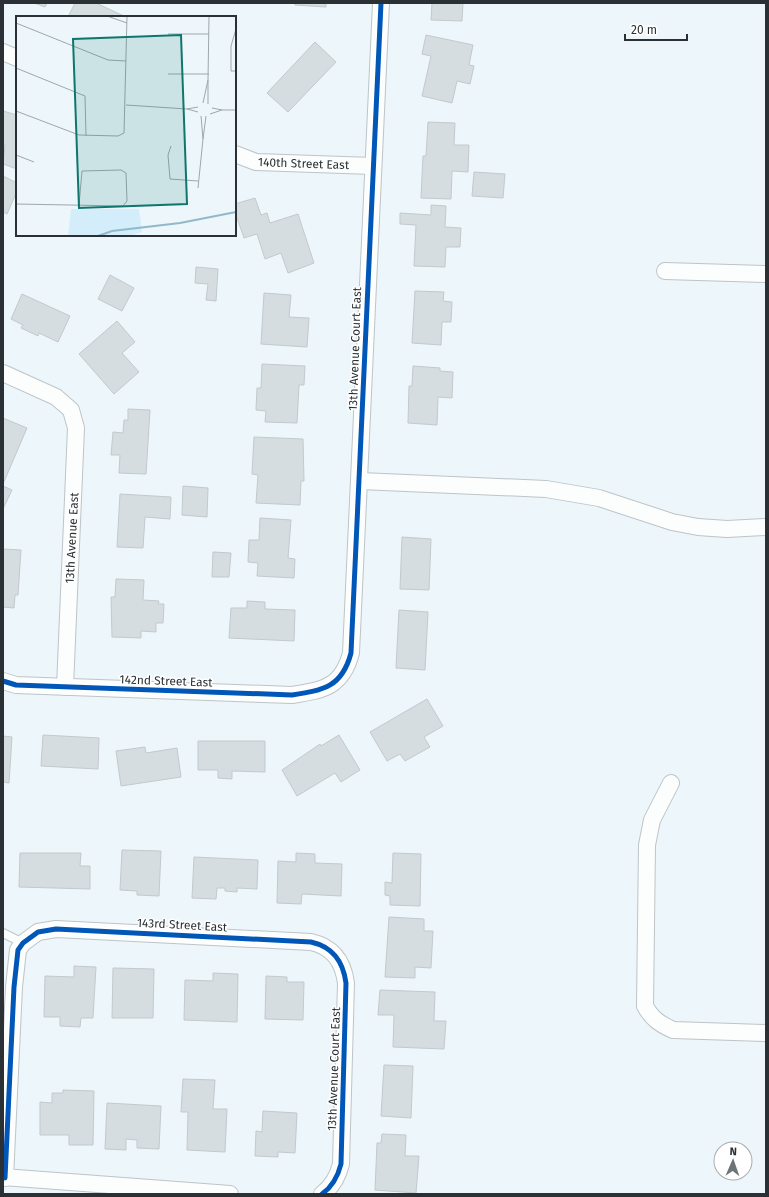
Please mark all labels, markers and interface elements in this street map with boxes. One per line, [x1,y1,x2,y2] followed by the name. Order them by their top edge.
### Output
[16,16,236,236] inset map
[625,16,687,42] scale bar
[631,23,657,37] text: 20 m
[258,155,350,172] street label: 140th Street East
[346,286,364,411] street label: 13th Avenue Court East
[63,491,81,584] street label: 13th Avenue East
[119,672,213,690] street label: 142nd Street East
[137,916,228,934] street label: 143rd Street East
[325,1006,343,1131] street label: 13th Avenue Court East
[713,1141,753,1181] north arrow
[729,1145,737,1158] text: N

